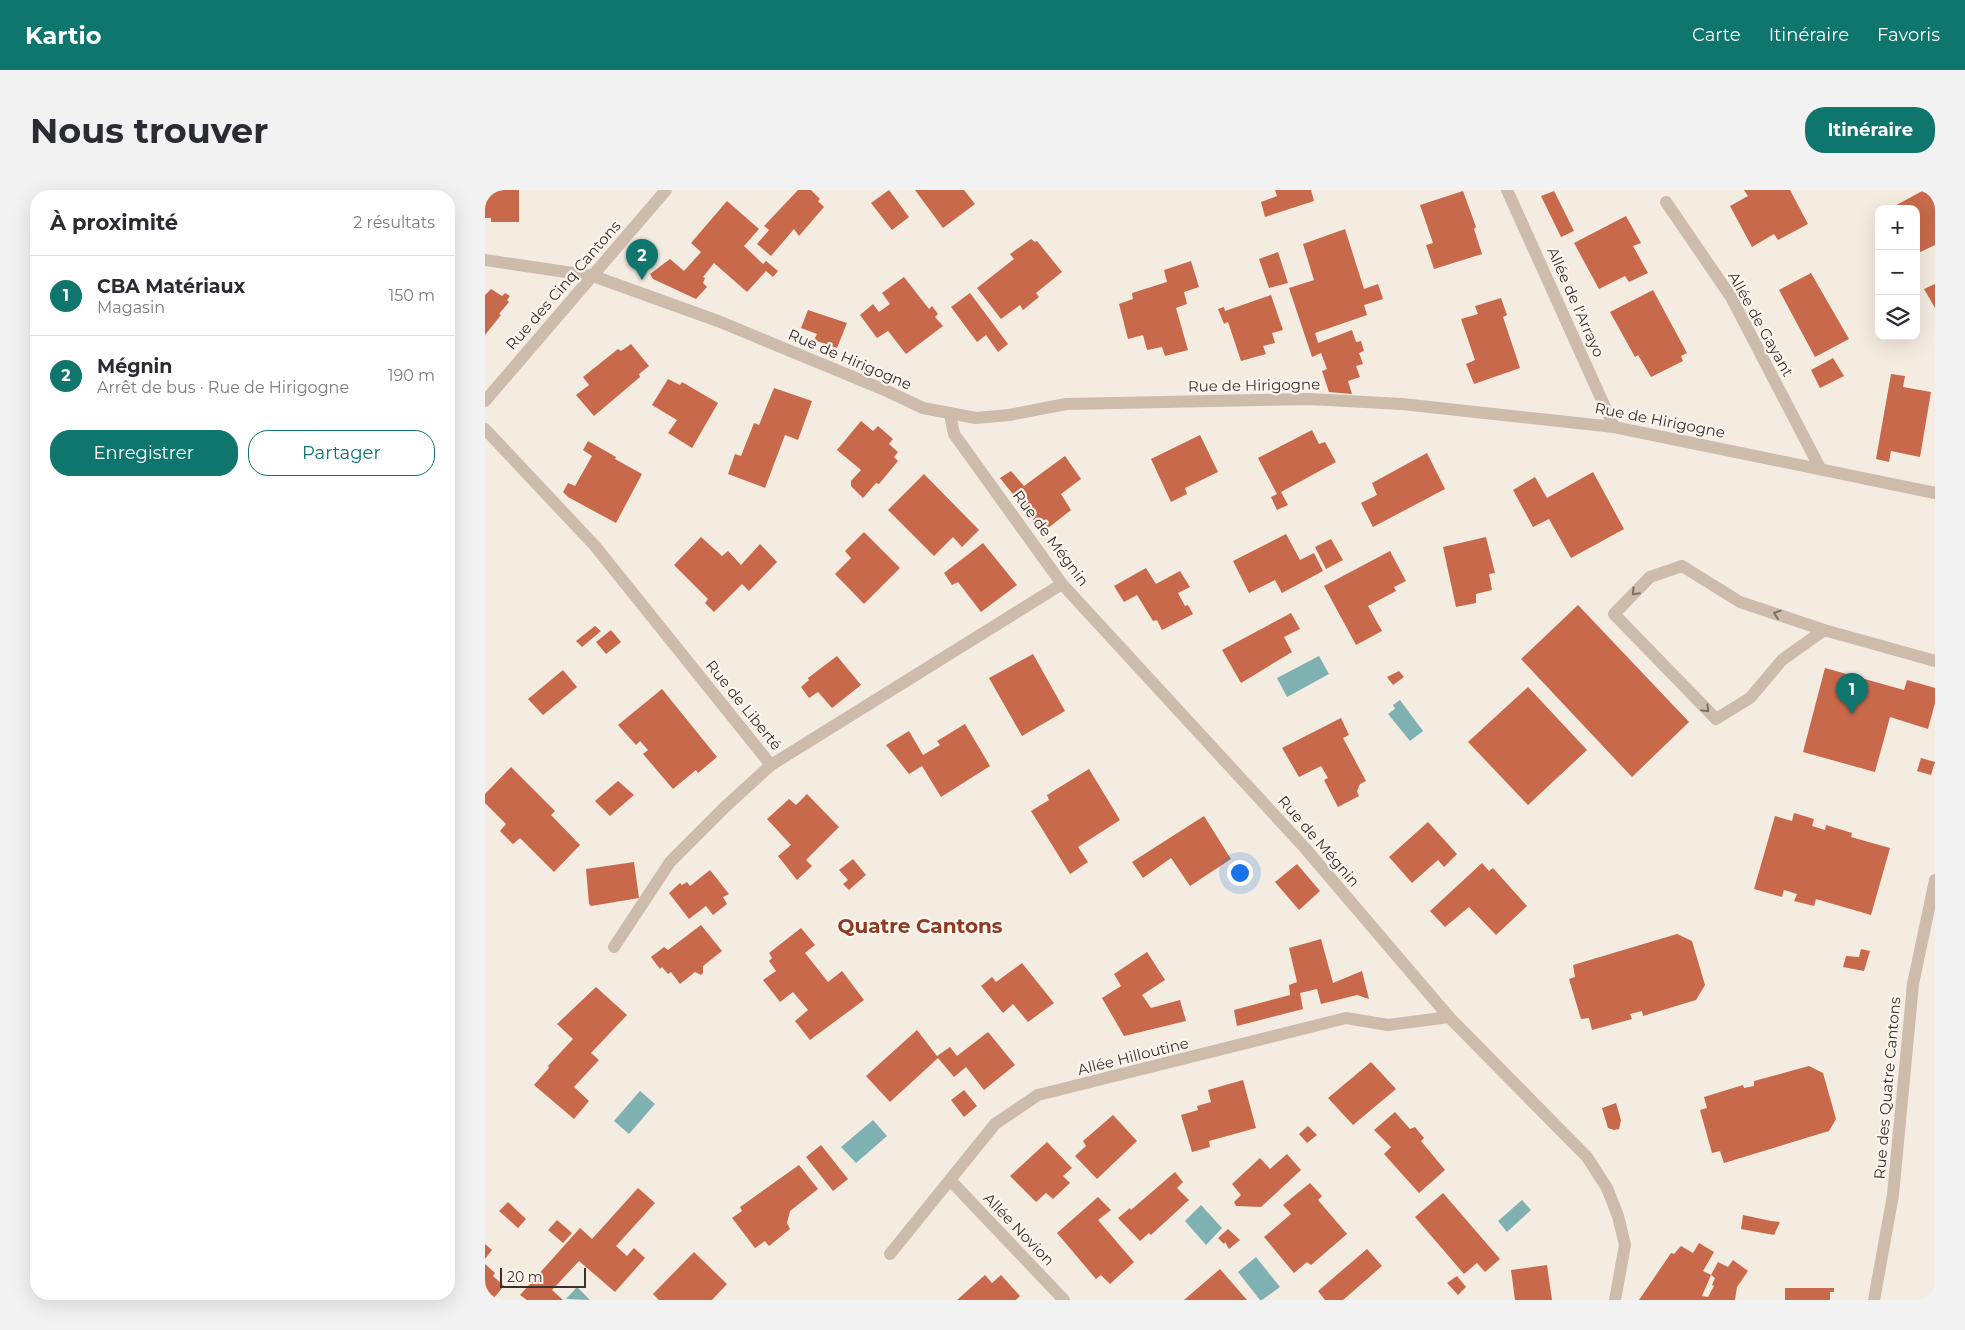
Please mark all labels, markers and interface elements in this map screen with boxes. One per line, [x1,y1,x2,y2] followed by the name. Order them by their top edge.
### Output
[25,21,101,50] text: Kartio
[1692,24,1741,46] text: Carte
[1769,24,1849,46] text: Itinéraire
[1877,24,1940,46] text: Favoris
[1805,107,1935,153] button: Itinéraire
[30,109,268,152] text: Nous trouver
[1875,205,1920,340] map controls
[1875,205,1920,250] button: +
[50,210,178,235] text: À proximité
[353,213,435,232] text: 2 résultats
[502,216,624,354] street label: Rue des Cinq Cantons
[626,239,658,280] pin: 2
[1543,244,1609,360] street label: Allée de l'Arrayo
[1875,250,1920,295] button: −
[1724,268,1798,380] street label: Allée de Gayant
[97,275,245,298] text: CBA Matériaux
[63,286,69,305] text: 1
[388,286,435,305] text: 150 m
[1875,295,1920,340] button: layers
[97,298,165,317] text: Magasin
[785,324,915,394] street label: Rue de Hirigogne
[97,355,172,378] text: Mégnin
[61,366,71,385] text: 2
[388,366,435,385] text: 190 m
[1188,374,1320,396] street label: Rue de Hirigogne
[97,378,349,397] text: Arrêt de bus · Rue de Hirigogne
[1593,398,1727,442] street label: Rue de Hirigogne
[50,430,238,476] button: Enregistrer
[248,430,435,476] button: Partager
[1009,486,1093,590] street label: Rue de Mégnin
[1632,587,1641,596] one-way arrow
[1774,610,1782,620] one-way arrow
[702,656,786,754] street label: Rue de Liberté
[1836,673,1868,714] pin: 1
[1700,703,1709,712] one-way arrow
[1274,791,1364,891] street label: Rue de Mégnin
[1227,860,1253,886] your location
[838,914,1003,938] district label: Quatre Cantons
[1870,996,1904,1180] street label: Rue des Quatre Cantons
[1075,1033,1191,1079] street label: Allée Hilloutine
[980,1189,1058,1269] street label: Allée Novion
[500,1265,586,1288] scale bar
[507,1268,543,1286] text: 20 m

